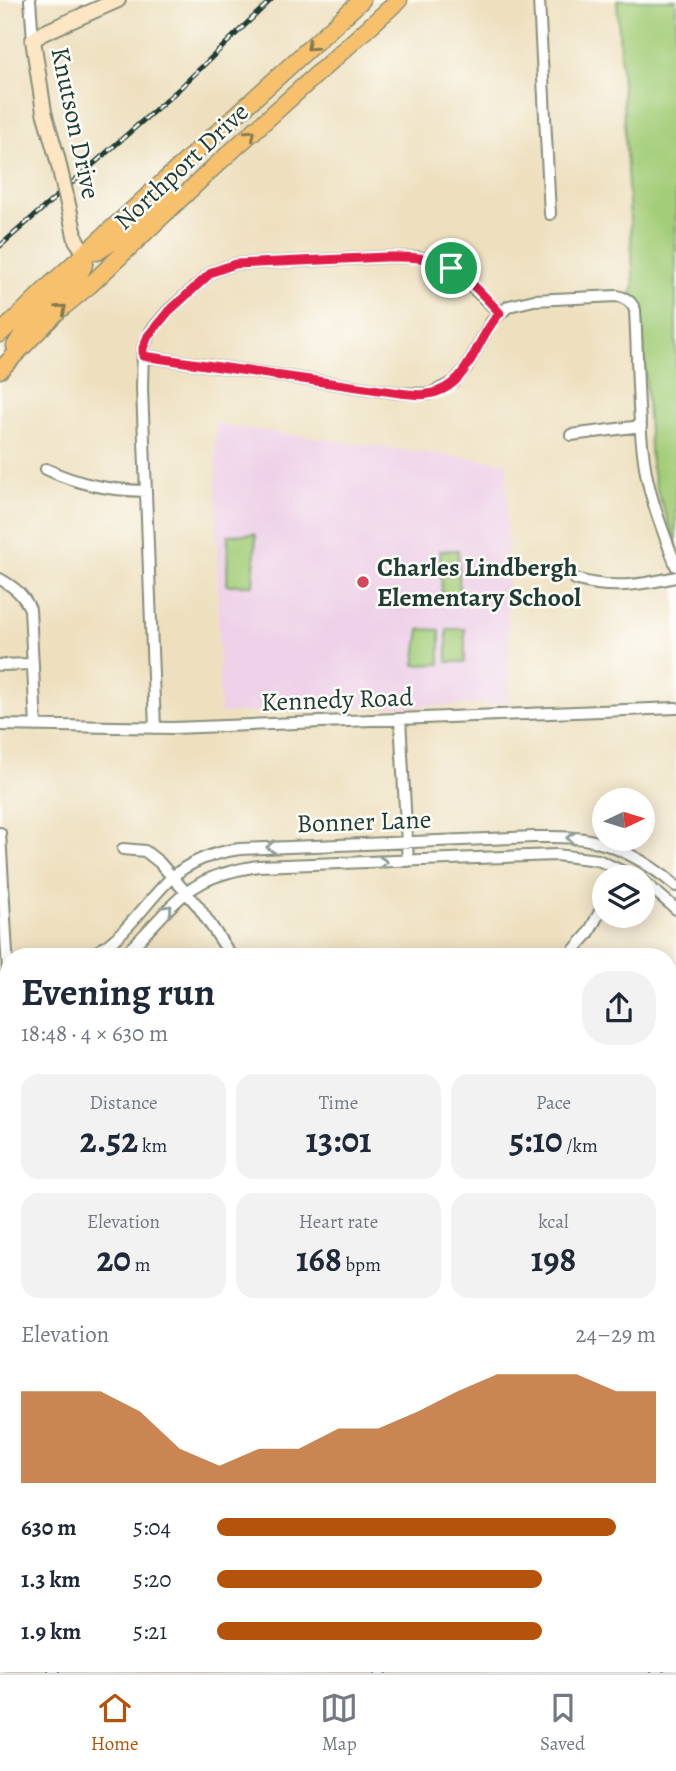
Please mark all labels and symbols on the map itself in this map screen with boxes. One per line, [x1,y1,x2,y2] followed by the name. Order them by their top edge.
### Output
[306,38,319,50] one-way arrow
[42,44,109,202] street label: Knutson Drive
[106,95,256,238] street label: Northport Drive
[243,130,256,142] one-way arrow
[421,238,481,298] pin
[53,305,66,317] one-way arrow
[377,550,581,615] place label: Charles Lindbergh Elementary School
[355,574,371,590] marker: Charles Lindbergh Elementary School
[260,679,414,720] street label: Kennedy Road
[592,788,654,850] north arrow
[296,802,432,841] street label: Bonner Lane
[566,831,577,846] one-way arrow
[265,839,276,854] one-way arrow
[377,854,388,869] one-way arrow
[159,904,172,917] one-way arrow

